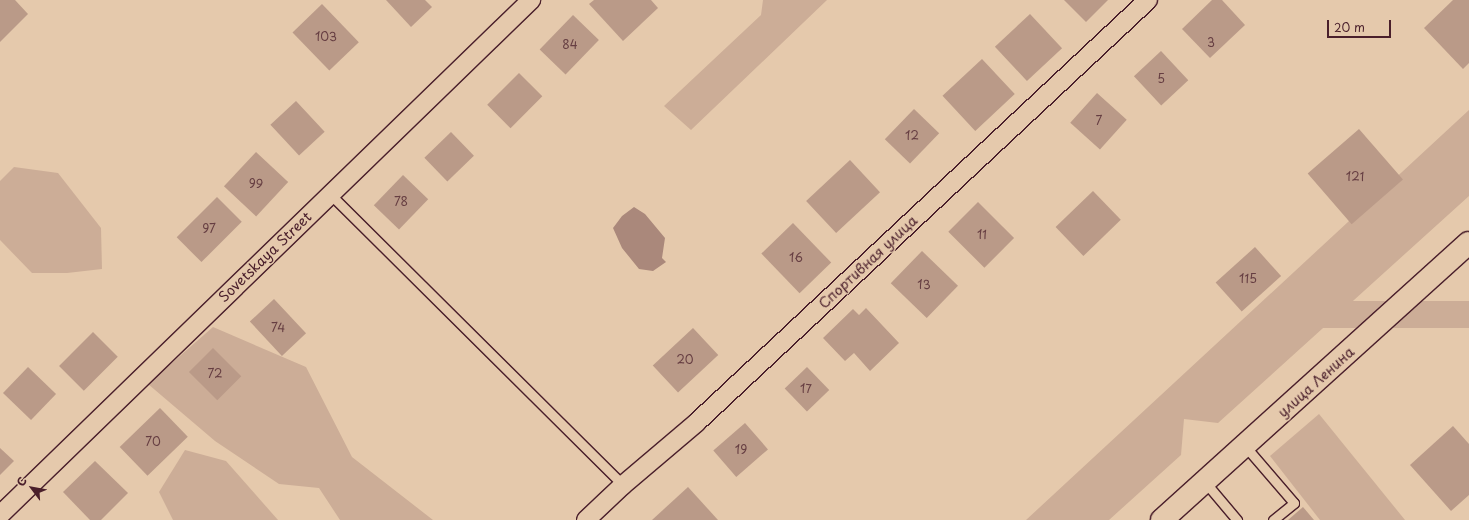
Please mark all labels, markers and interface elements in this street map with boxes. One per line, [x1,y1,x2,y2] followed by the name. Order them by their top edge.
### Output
[1329,12,1393,38] scale bar
[1334,18,1365,36] text: 20 m
[315,30,337,44] house number: 103
[1207,36,1215,50] house number: 3
[562,38,578,52] house number: 84
[1157,72,1165,86] house number: 5
[1096,114,1102,128] house number: 7
[905,129,919,143] house number: 12
[1346,170,1364,184] house number: 121
[249,177,263,191] house number: 99
[394,195,408,209] house number: 78
[215,208,315,306] street label: Sovetskaya Street
[815,212,921,312] street label: Спортивная улица
[202,222,216,236] house number: 97
[977,228,987,242] house number: 11
[789,251,803,265] house number: 16
[1239,272,1257,286] house number: 115
[917,278,931,292] house number: 13
[271,321,285,335] house number: 74
[1274,343,1358,421] street label: улица Ленина
[676,353,694,367] house number: 20
[207,367,223,381] house number: 72
[800,382,812,396] house number: 17
[145,435,161,449] house number: 70
[735,443,747,457] house number: 19
[12,468,52,508] north arrow
[12,473,31,489] text: С

